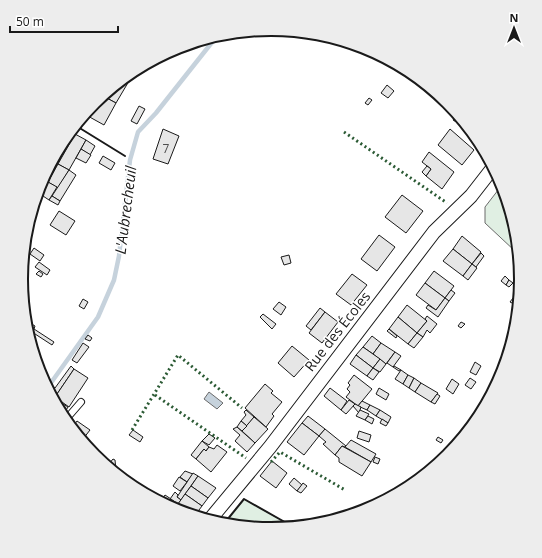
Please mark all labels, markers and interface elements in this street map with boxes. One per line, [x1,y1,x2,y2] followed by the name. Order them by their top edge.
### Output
[10,8,118,34] scale bar
[494,8,534,48] north arrow
[510,10,518,25] text: N
[16,13,44,30] text: 50 m
[163,140,170,157] house number: 7
[110,164,140,255] water label: L'Aubrecheuil
[300,287,374,375] street label: Rue des Écoles

